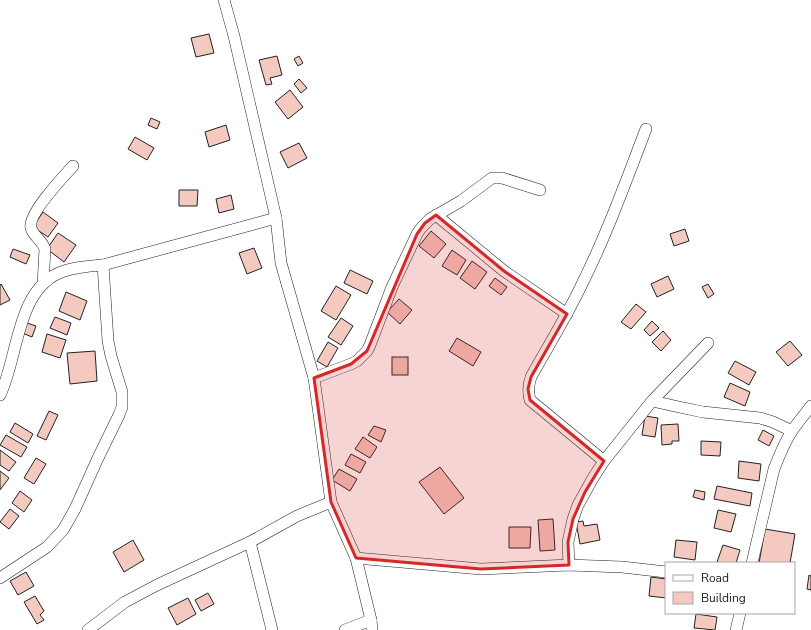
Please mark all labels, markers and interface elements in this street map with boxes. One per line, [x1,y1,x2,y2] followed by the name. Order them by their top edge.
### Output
[665,562,795,614] legend
[701,570,729,586] text: Road
[701,590,746,606] text: Building

